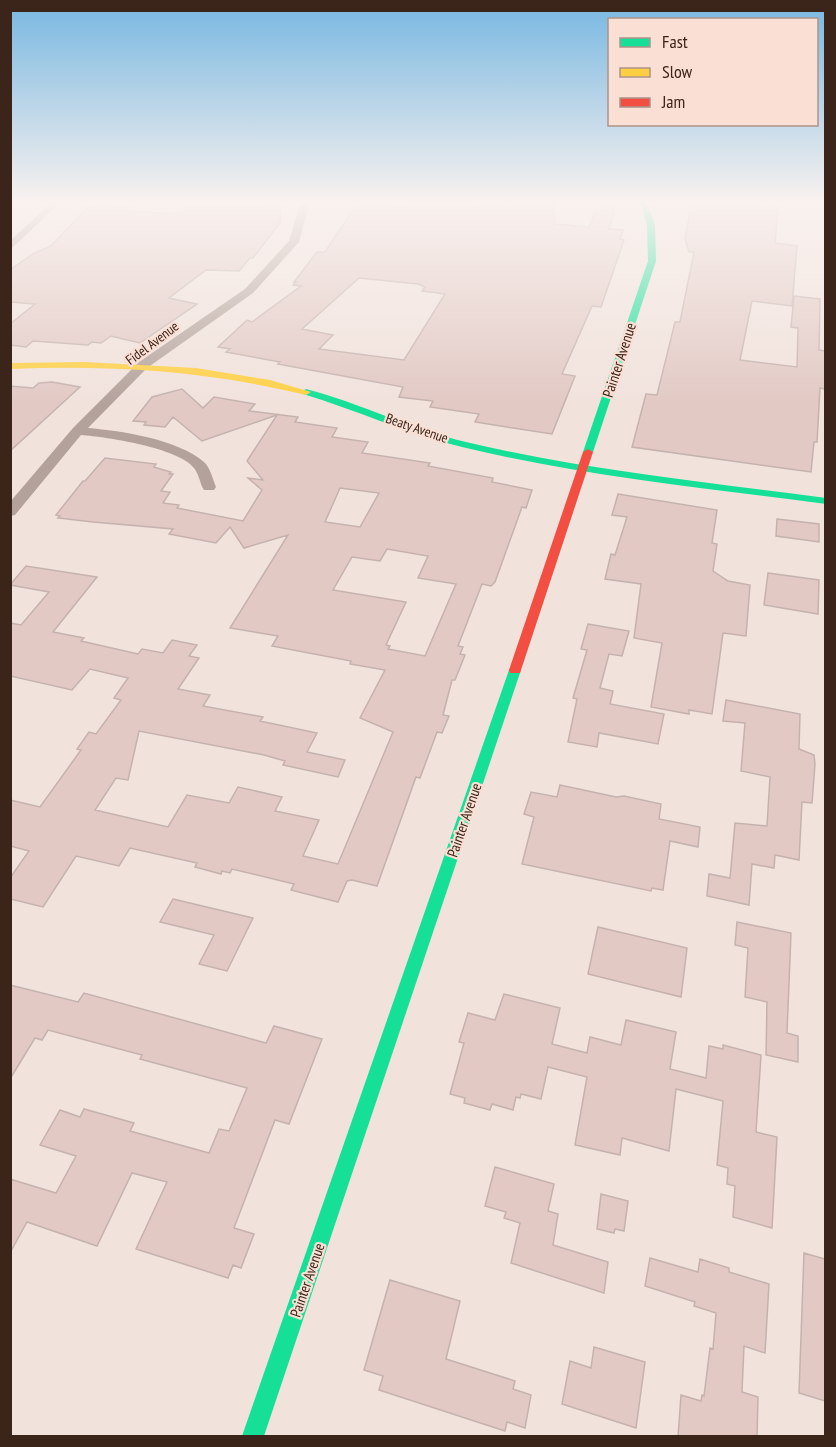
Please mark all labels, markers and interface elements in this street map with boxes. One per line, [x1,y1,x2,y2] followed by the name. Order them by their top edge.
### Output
[608,18,818,126] legend
[662,30,688,53] text: Fast
[662,60,693,83] text: Slow
[661,90,685,113] text: Jam
[122,317,182,369] street label: Fidel Avenue
[598,320,640,400] street label: Painter Avenue
[384,409,451,447] street label: Beaty Avenue
[442,780,486,860] street label: Painter Avenue
[285,1240,329,1320] street label: Painter Avenue

